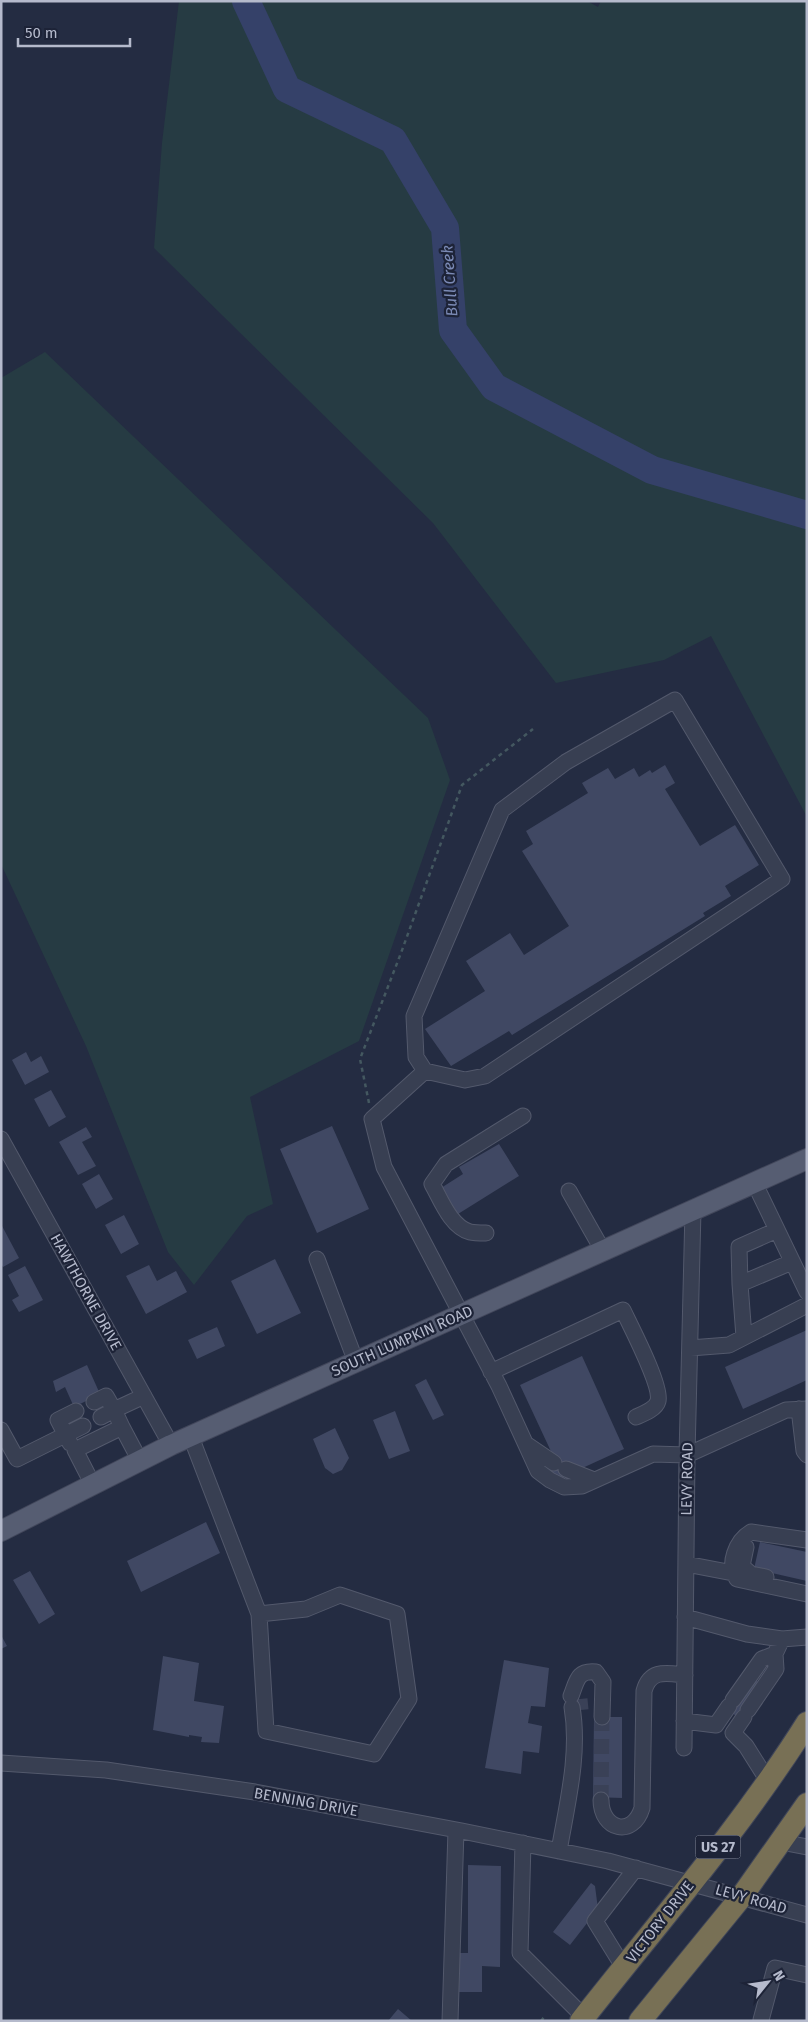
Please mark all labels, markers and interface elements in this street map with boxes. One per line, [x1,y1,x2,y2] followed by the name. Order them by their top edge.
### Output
[18,15,130,47] scale bar
[25,24,58,42] text: 50 m
[438,244,461,317] water label: Bull Creek
[47,1231,125,1353] street label: HAWTHORNE DRIVE
[329,1302,475,1380] street label: SOUTH LUMPKIN ROAD
[677,1442,697,1516] street label: LEVY ROAD
[253,1784,359,1820] street label: BENNING DRIVE
[696,1835,740,1858] road number: US 27
[622,1877,698,1967] street label: VICTORY DRIVE
[713,1880,789,1918] street label: LEVY ROAD
[743,1957,793,2007] north arrow
[769,1967,789,1984] text: N

